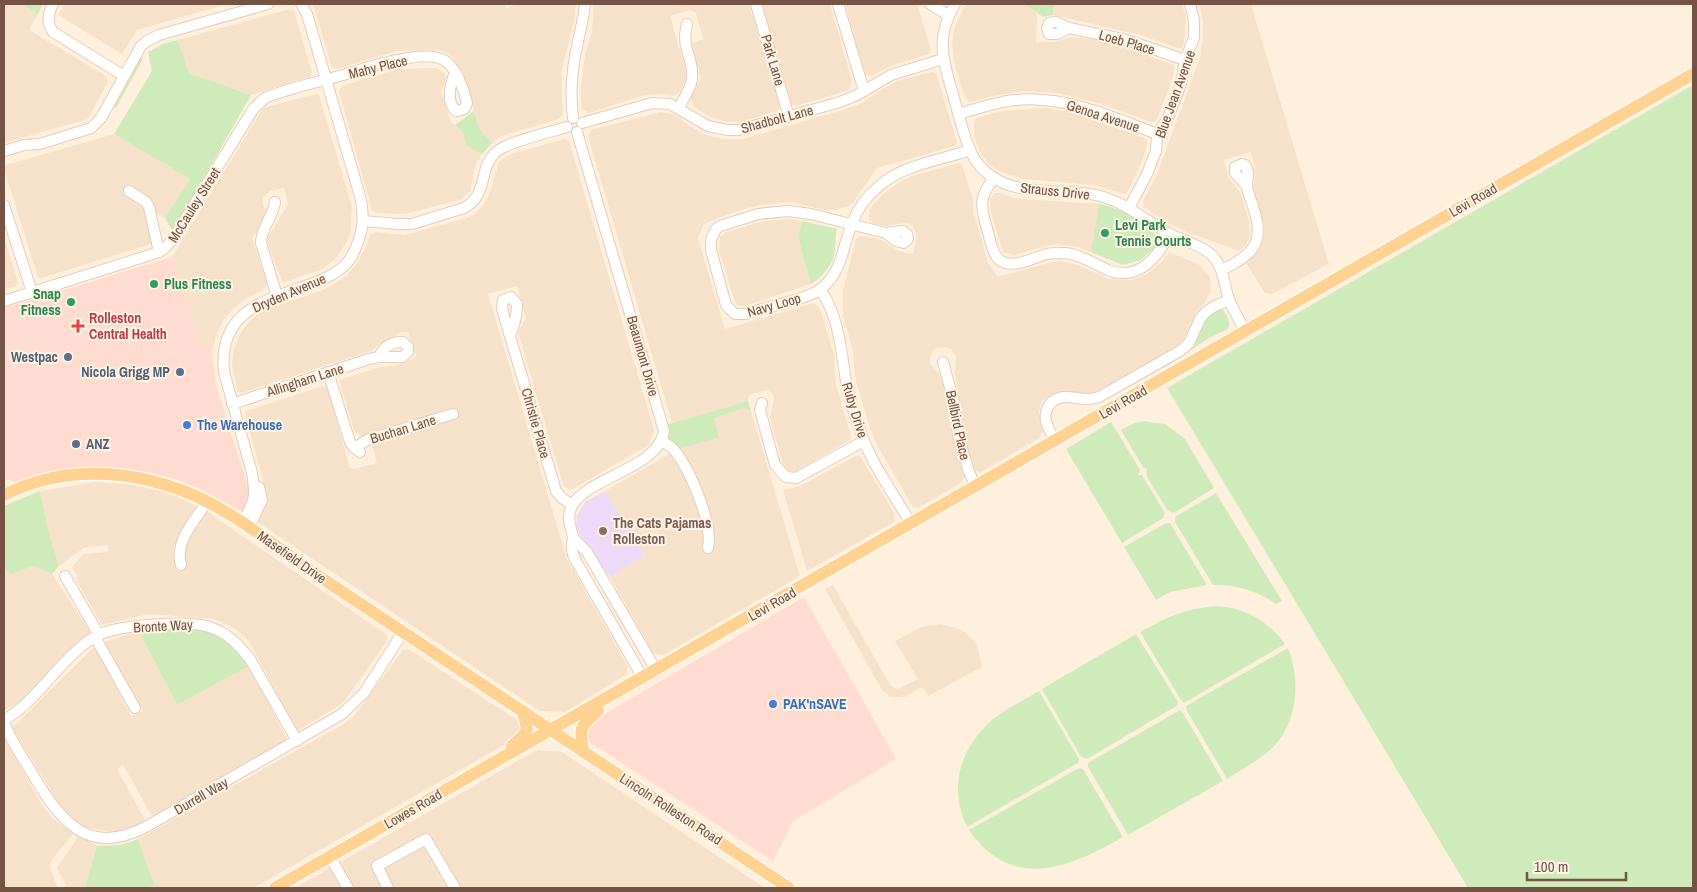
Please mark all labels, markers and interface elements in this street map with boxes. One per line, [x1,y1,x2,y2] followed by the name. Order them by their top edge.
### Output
[1097,25,1157,59] street label: Loeb Place
[757,32,789,88] street label: Park Lane
[1151,48,1199,140] street label: Blue Jean Avenue
[347,51,409,83] street label: Mahy Place
[1064,96,1142,136] street label: Genoa Avenue
[739,101,815,137] street label: Shadbolt Lane
[164,164,224,246] street label: McCauley Street
[1019,178,1091,204] street label: Strauss Drive
[1446,179,1500,221] street label: Levi Road
[1115,216,1191,250] place label: Levi Park Tennis Courts
[1099,227,1111,239] marker: Levi Park Tennis Courts
[249,269,329,317] street label: Dryden Avenue
[164,275,232,293] place label: Plus Fitness
[148,278,160,290] marker: Plus Fitness
[21,285,61,319] place label: Snap Fitness
[745,289,803,321] street label: Navy Loop
[65,296,77,308] marker: Snap Fitness
[89,309,167,343] place label: Rolleston Central Health
[623,314,663,398] street label: Beaumont Drive
[71,319,85,333] marker: Rolleston Central Health
[11,348,58,366] place label: Westpac
[62,351,74,363] marker: Westpac
[263,359,346,401] street label: Allingham Lane
[81,363,170,381] place label: Nicola Grigg MP
[174,366,186,378] marker: Nicola Grigg MP
[838,380,872,440] street label: Ruby Drive
[1096,381,1150,423] street label: Levi Road
[517,386,555,460] street label: Christie Place
[942,388,974,462] street label: Bellbird Place
[368,411,438,447] street label: Buchan Lane
[197,416,282,434] place label: The Warehouse
[181,419,193,431] marker: The Warehouse
[86,435,110,453] place label: ANZ
[70,438,82,450] marker: ANZ
[613,514,711,548] place label: The Cats Pajamas Rolleston
[597,525,609,537] marker: The Cats Pajamas Rolleston
[254,527,330,587] street label: Masefield Drive
[745,583,799,625] street label: Levi Road
[133,615,193,637] street label: Bronte Way
[783,695,847,713] place label: PAK'nSAVE
[767,698,779,710] marker: PAK'nSAVE
[616,769,726,849] street label: Lincoln Rolleston Road
[171,773,231,819] street label: Durrell Way
[381,785,445,833] street label: Lowes Road
[1527,850,1626,882] scale bar
[1534,856,1568,877] text: 100 m

